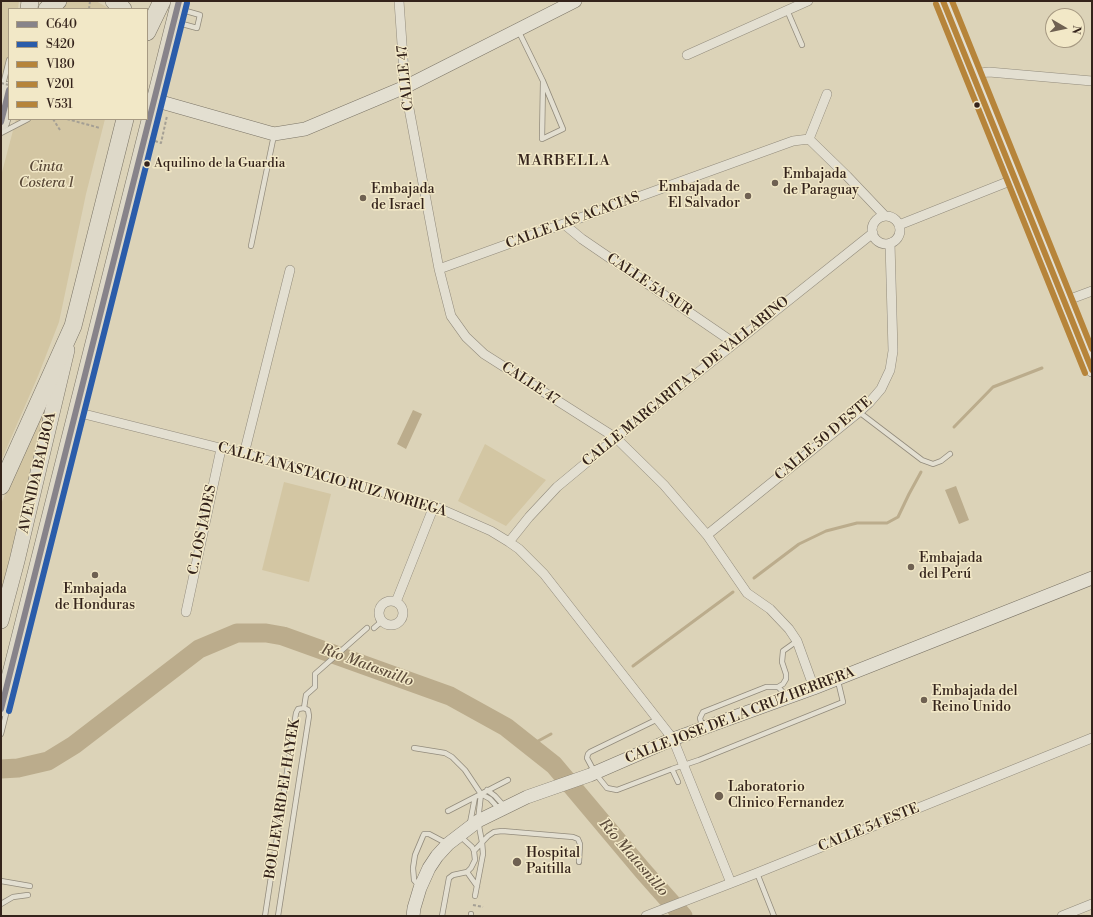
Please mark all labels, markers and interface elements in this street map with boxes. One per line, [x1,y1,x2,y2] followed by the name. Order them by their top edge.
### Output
[8,8,148,120] legend
[1045,8,1085,48] north arrow
[46,17,77,32] text: C640
[1068,24,1083,35] text: N
[46,37,75,52] text: S420
[394,45,418,111] street label: CALLE 47
[46,57,75,72] text: V180
[46,77,74,92] text: V201
[46,97,73,112] text: V531
[972,100,982,110] unlabelled marker
[517,152,611,170] district label: MARBELLA
[154,156,285,172] place label: Aquilino de la Guardia
[142,159,152,169] marker: Aquilino de la Guardia
[19,160,73,192] park label: Cinta Costera 1
[783,167,859,200] place label: Embajada de Paraguay
[770,178,780,188] marker: Embajada de Paraguay
[658,180,740,212] place label: Embajada de El Salvador
[371,182,435,214] place label: Embajada de Israel
[504,189,642,253] street label: CALLE LAS ACACIAS
[743,191,753,201] marker: Embajada de El Salvador
[358,193,368,203] marker: Embajada de Israel
[603,250,695,320] street label: CALLE 5A SUR
[579,293,793,471] street label: CALLE MARGARITA A. DE VALLARINO
[498,359,562,409] street label: CALLE 47
[772,394,876,484] street label: CALLE 50 D ESTE
[16,411,60,535] street label: AVENIDA BALBOA
[216,439,448,521] street label: CALLE ANASTACIO RUIZ NORIEGA
[185,484,221,576] street label: C. LOS JADES
[919,551,983,584] place label: Embajada del Perú
[906,562,916,572] marker: Embajada del Perú
[90,570,100,580] marker: Embajada de Honduras
[55,582,135,614] place label: Embajada de Honduras
[318,641,416,691] water label: Río Matasnillo
[623,664,857,768] street label: CALLE JOSE DE LA CRUZ HERRERA
[932,684,1018,716] place label: Embajada del Reino Unido
[919,695,929,705] marker: Embajada del Reino Unido
[262,718,304,880] street label: BOULEVARD EL HAYEK
[728,780,844,812] place label: Laboratorio Clinico Fernandez
[713,790,725,802] marker: Laboratorio Clinico Fernandez
[816,800,922,856] street label: CALLE 54 ESTE
[594,815,672,901] water label: Río Matasnillo
[526,846,580,878] place label: Hospital Paitilla
[511,856,523,868] marker: Hospital Paitilla

